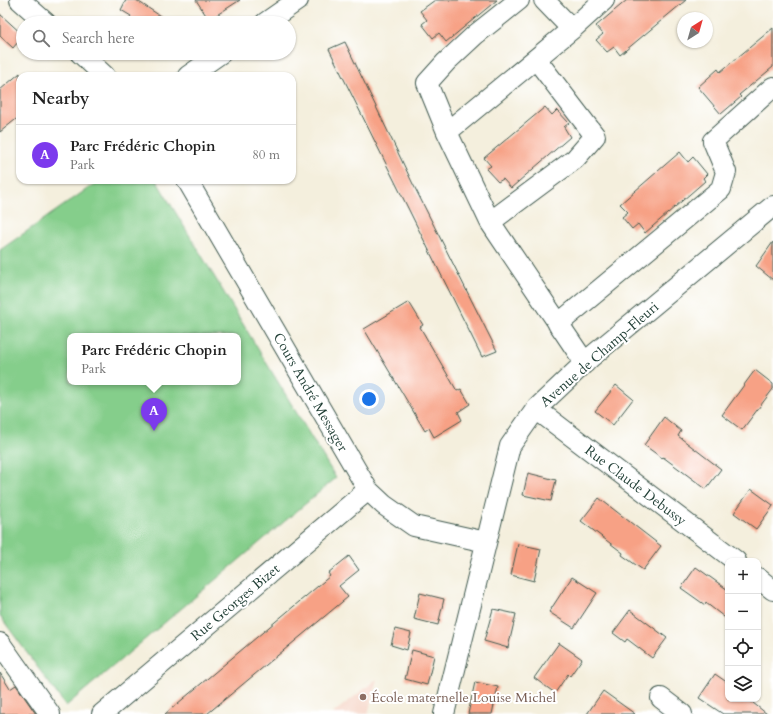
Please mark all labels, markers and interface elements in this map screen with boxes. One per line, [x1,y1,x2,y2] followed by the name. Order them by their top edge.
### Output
[677,12,713,48] north arrow
[16,16,296,60] search box
[30,27,52,49] icon: search
[62,28,135,48] text: Search here
[32,87,89,110] text: Nearby
[70,136,216,156] text: Parc Frédéric Chopin
[40,146,50,164] text: A
[252,146,280,164] text: 80 m
[70,156,95,174] text: Park
[536,298,663,411] street label: Avenue de Champ-Fleuri
[269,329,353,456] street label: Cours André Messager
[67,333,241,385] popup
[81,340,227,360] text: Parc Frédéric Chopin
[81,360,106,378] text: Park
[359,389,379,409] your location
[141,398,167,431] pin: A
[581,441,691,530] street label: Rue Claude Debussy
[725,558,761,702] map controls
[725,558,761,594] button: +
[187,559,284,645] street label: Rue Georges Bizet
[725,594,761,630] button: −
[725,630,761,666] button: locate
[725,666,761,702] button: layers
[371,688,557,707] place label: École maternelle Louise Michel
[358,692,368,702] marker: École maternelle Louise Michel

